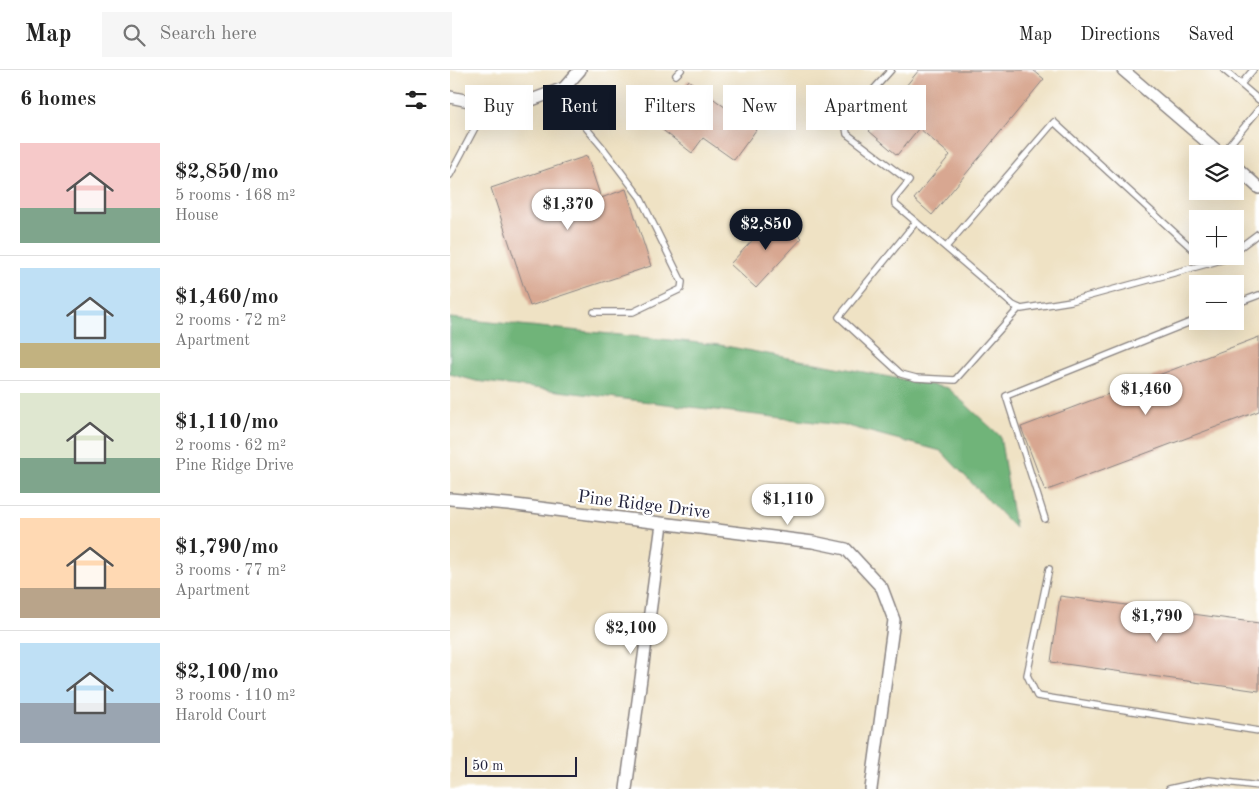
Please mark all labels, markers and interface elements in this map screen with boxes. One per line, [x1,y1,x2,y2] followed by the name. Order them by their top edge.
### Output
[102,12,452,57] search box
[120,21,148,49] icon: search
[25,23,72,47] text: Map
[160,25,257,44] text: Search here
[1019,26,1052,44] text: Map
[1080,26,1160,44] text: Directions
[1188,26,1234,44] text: Saved
[465,85,533,130] chip: Buy
[543,85,616,130] chip: Rent
[626,85,713,130] chip: Filters
[723,85,796,130] chip: New
[806,85,926,130] chip: Apartment
[402,86,430,114] icon: filters
[20,89,96,110] text: 6 homes
[1189,145,1244,330] map controls
[1189,145,1244,200] button: layers
[175,162,279,183] text: $2,850/mo
[60,163,120,223] icon: home
[175,188,295,204] text: 5 rooms · 168 m²
[527,189,609,231] pin: $1,370
[543,197,593,213] text: $1,370
[175,208,218,224] text: House
[725,208,807,251] pin: $2,850
[1189,210,1244,265] button: +
[741,217,791,233] text: $2,850
[1189,275,1244,330] button: −
[175,287,279,308] text: $1,460/mo
[60,288,120,348] icon: home
[175,313,286,329] text: 2 rooms · 72 m²
[175,333,250,349] text: Apartment
[1105,374,1187,416] pin: $1,460
[1121,382,1171,398] text: $1,460
[175,412,279,433] text: $1,110/mo
[60,413,120,473] icon: home
[175,438,286,454] text: 2 rooms · 62 m²
[175,458,294,474] text: Pine Ridge Drive
[747,484,829,526] pin: $1,110
[576,488,711,522] street label: Pine Ridge Drive
[763,492,813,508] text: $1,110
[175,537,279,558] text: $1,790/mo
[60,538,120,598] icon: home
[175,563,286,579] text: 3 rooms · 77 m²
[175,583,250,599] text: Apartment
[1116,600,1198,643] pin: $1,790
[1132,609,1182,625] text: $1,790
[590,612,672,655] pin: $2,100
[606,621,656,637] text: $2,100
[175,662,279,683] text: $2,100/mo
[60,663,120,723] icon: home
[175,688,295,704] text: 3 rooms · 110 m²
[175,708,267,724] text: Harold Court
[465,754,578,777] scale bar
[472,759,503,773] text: 50 m

